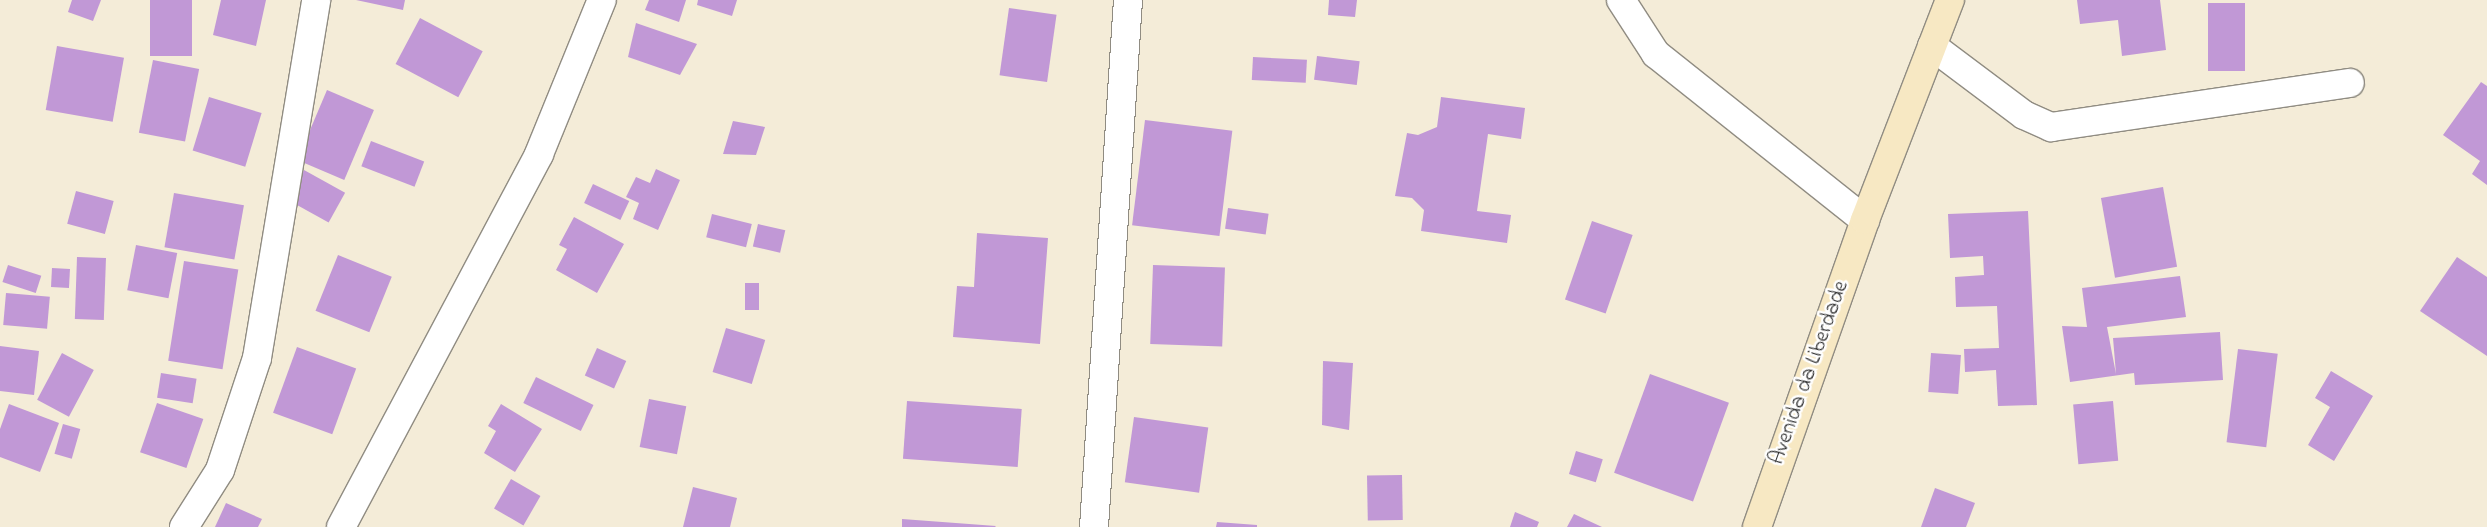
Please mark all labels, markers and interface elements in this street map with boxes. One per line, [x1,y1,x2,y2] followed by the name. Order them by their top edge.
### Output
[1764,277,1856,469] street label: Avenida da Liberdade

